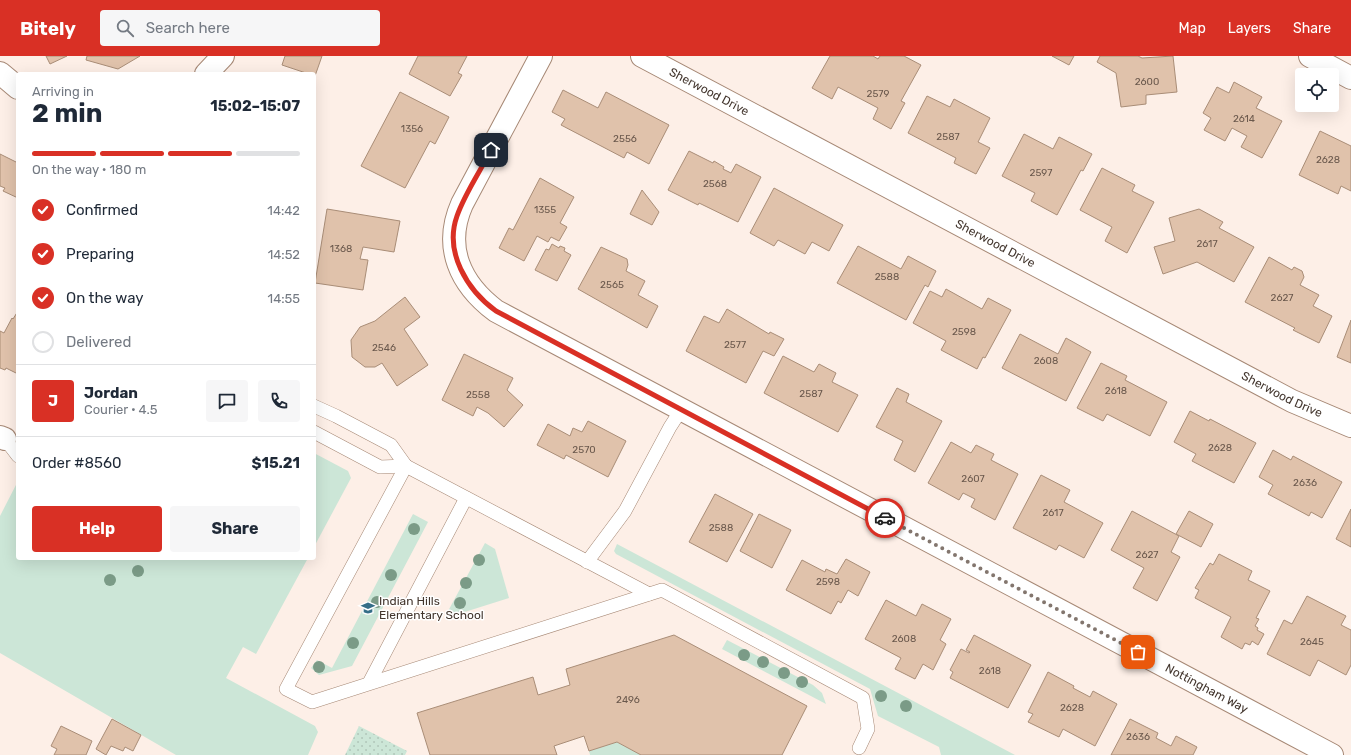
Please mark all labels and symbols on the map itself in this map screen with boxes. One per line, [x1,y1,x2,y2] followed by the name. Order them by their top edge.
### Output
[667,65,752,119] street label: Sherwood Drive
[1135,76,1159,88] house number: 2600
[867,88,890,100] house number: 2579
[1233,113,1255,125] house number: 2614
[401,123,423,135] house number: 1356
[936,131,960,143] house number: 2587
[474,133,508,167] pin
[613,133,637,145] house number: 2556
[1316,154,1340,166] house number: 2628
[1030,167,1052,179] house number: 2597
[703,178,727,190] house number: 2568
[534,204,556,216] house number: 1355
[953,217,1038,271] street label: Sherwood Drive
[1196,238,1218,250] house number: 2617
[330,243,352,255] house number: 1368
[875,271,899,283] house number: 2588
[600,279,624,291] house number: 2565
[1271,292,1293,304] house number: 2627
[952,326,976,338] house number: 2598
[724,339,746,351] house number: 2577
[372,342,396,354] house number: 2546
[1034,355,1058,367] house number: 2608
[1239,369,1325,420] street label: Sherwood Drive
[1105,385,1127,397] house number: 2618
[799,388,823,400] house number: 2587
[466,389,490,401] house number: 2558
[1208,442,1232,454] house number: 2628
[572,444,596,456] house number: 2570
[961,473,985,485] house number: 2607
[1293,477,1317,489] house number: 2636
[865,498,905,538] courier
[1042,507,1064,519] house number: 2617
[709,522,733,534] house number: 2588
[1136,549,1158,561] house number: 2627
[816,576,840,588] house number: 2598
[379,594,484,622] place label: Indian Hills Elementary School
[360,600,376,616] school or university icon: Indian Hills Elementary School
[892,633,916,645] house number: 2608
[1121,635,1155,669] pin
[1300,636,1324,648] house number: 2645
[1163,661,1251,716] street label: Nottingham Way
[979,665,1001,677] house number: 2618
[616,694,640,706] house number: 2496
[1060,702,1084,714] house number: 2628
[1126,731,1150,743] house number: 2636

